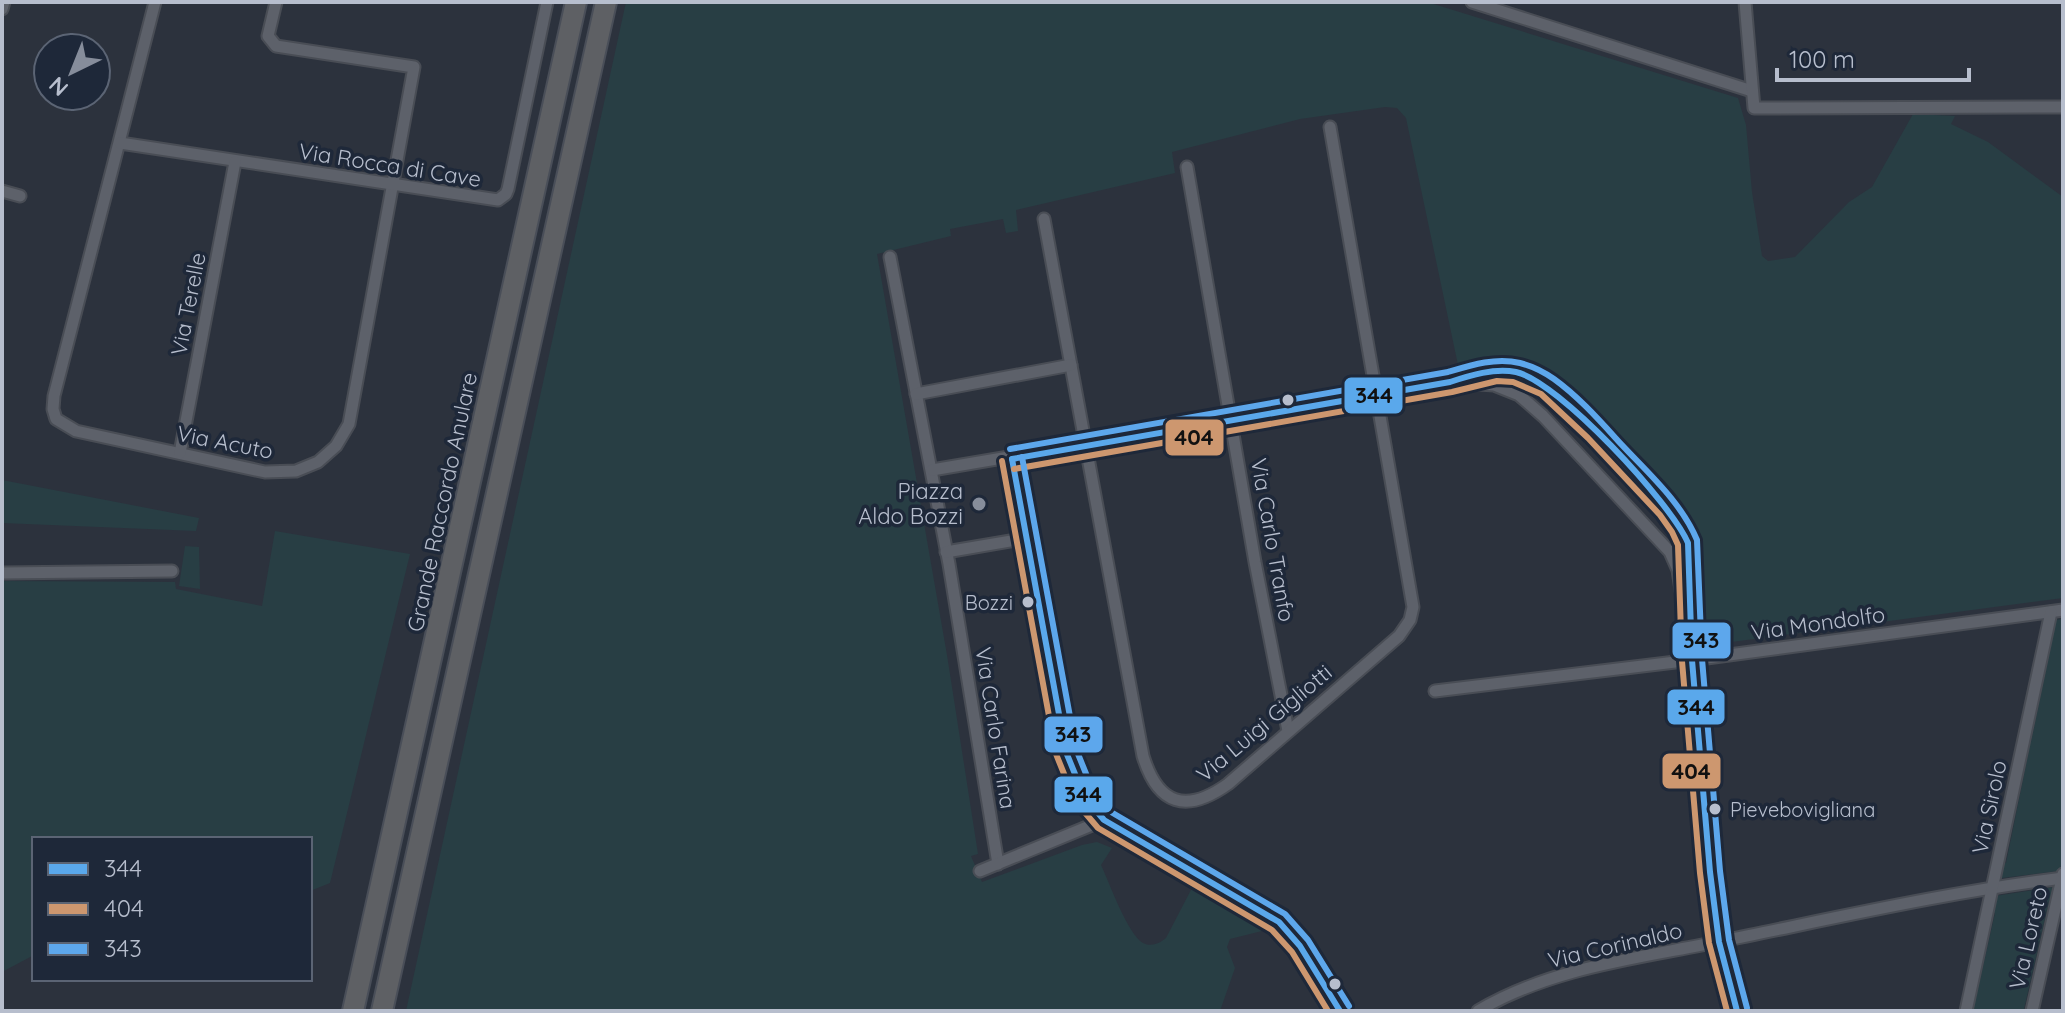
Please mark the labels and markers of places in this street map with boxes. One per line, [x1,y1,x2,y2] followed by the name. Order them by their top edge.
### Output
[1280,392,1296,408] unlabelled marker
[858,477,963,530] place label: Piazza Aldo Bozzi
[970,495,988,513] marker: Piazza Aldo Bozzi
[965,590,1013,615] place label: Bozzi
[1020,594,1036,610] marker: Bozzi
[1730,797,1875,822] place label: Pievebovigliana
[1707,801,1723,817] marker: Pievebovigliana
[1327,976,1343,992] unlabelled marker

